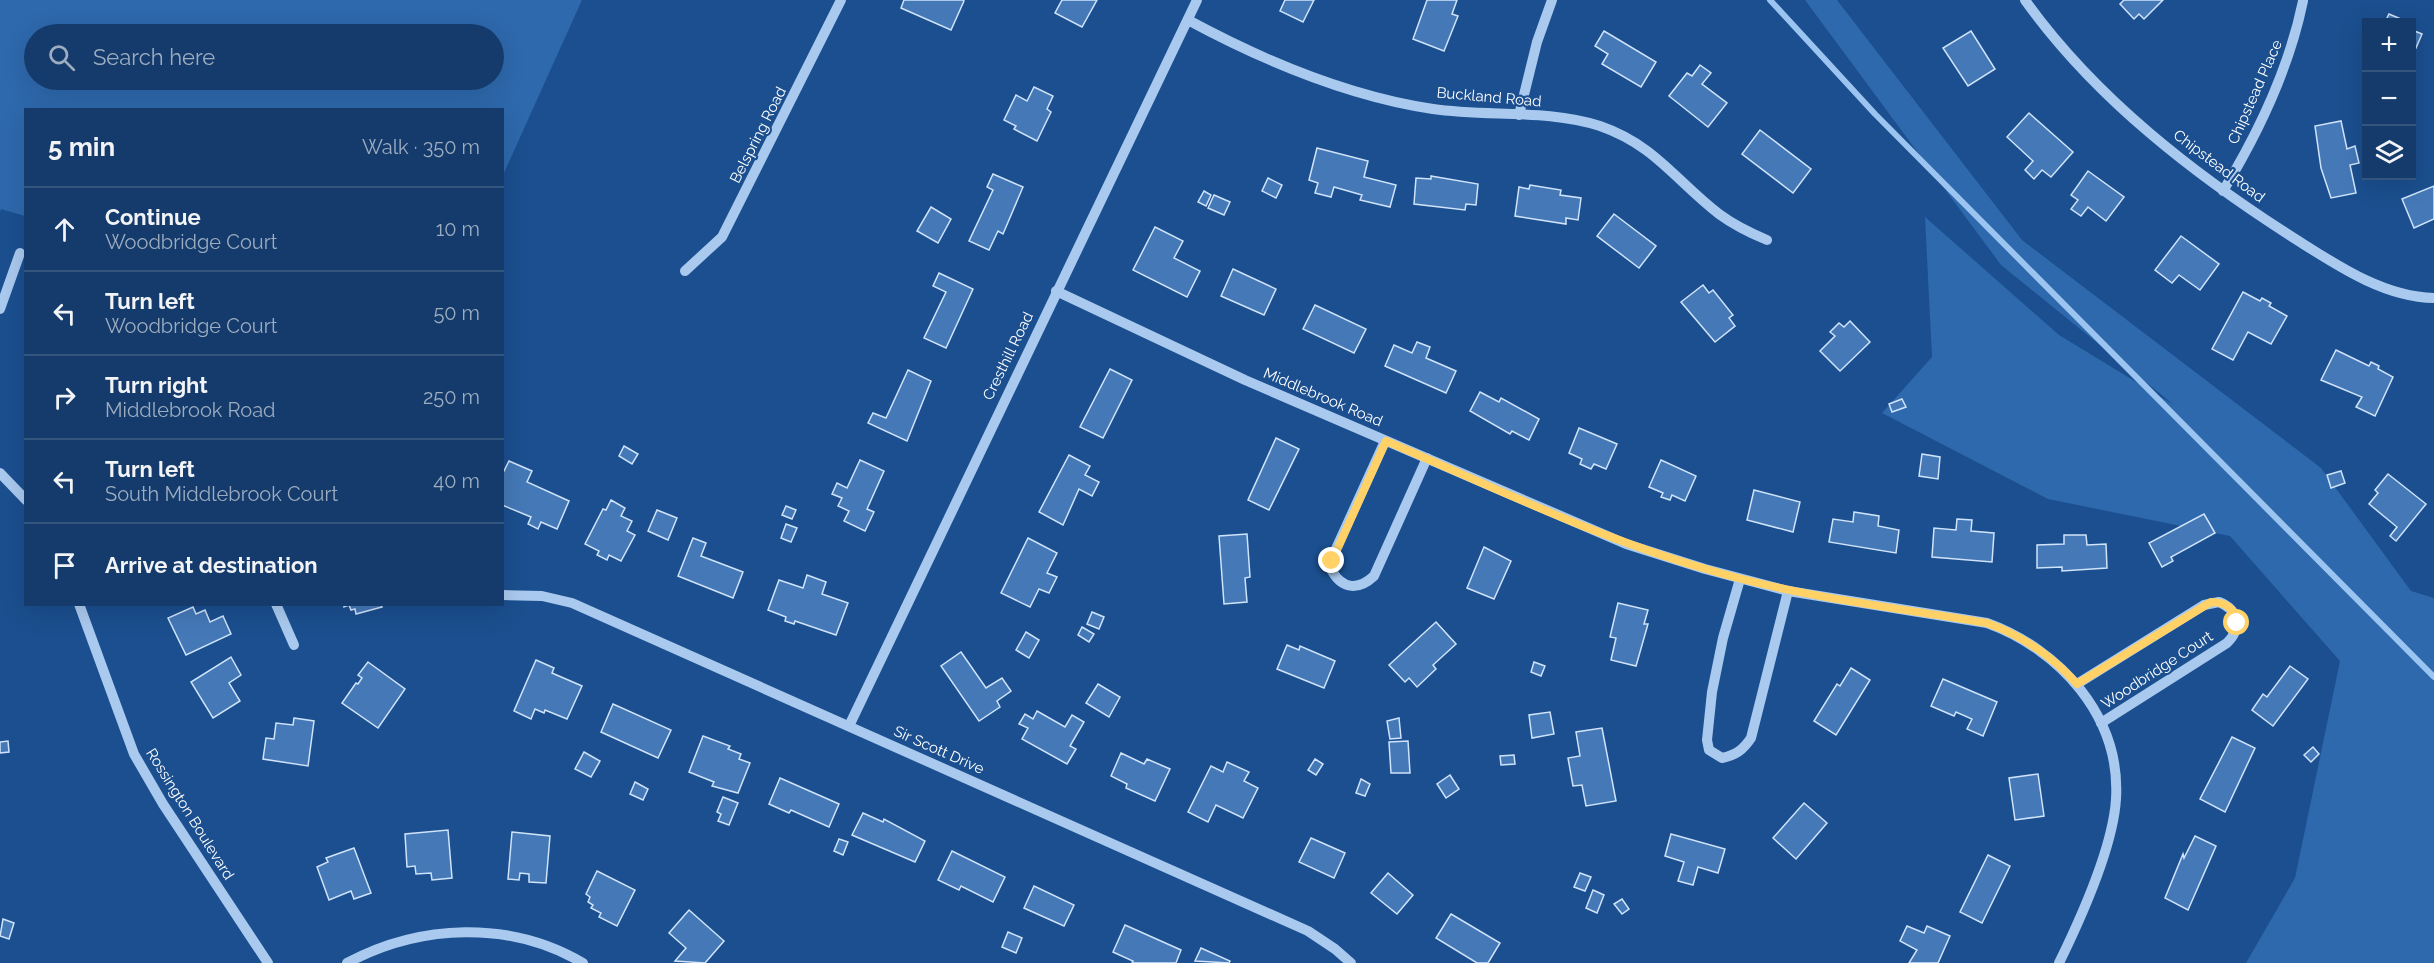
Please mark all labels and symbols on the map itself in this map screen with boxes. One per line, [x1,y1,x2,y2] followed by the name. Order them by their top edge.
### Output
[2224,37,2286,147] street label: Chipstead Place
[1436,83,1542,111] street label: Buckland Road
[726,84,790,186] street label: Belspring Road
[2170,126,2268,206] street label: Chipstead Road
[979,309,1037,403] street label: Cresthill Road
[1261,364,1385,430] street label: Middlebrook Road
[1318,547,1344,573] route end
[2223,609,2249,635] route start
[2098,627,2216,713] street label: Woodbridge Court
[891,722,987,778] street label: Sir Scott Drive
[142,745,238,883] street label: Rossington Boulevard

